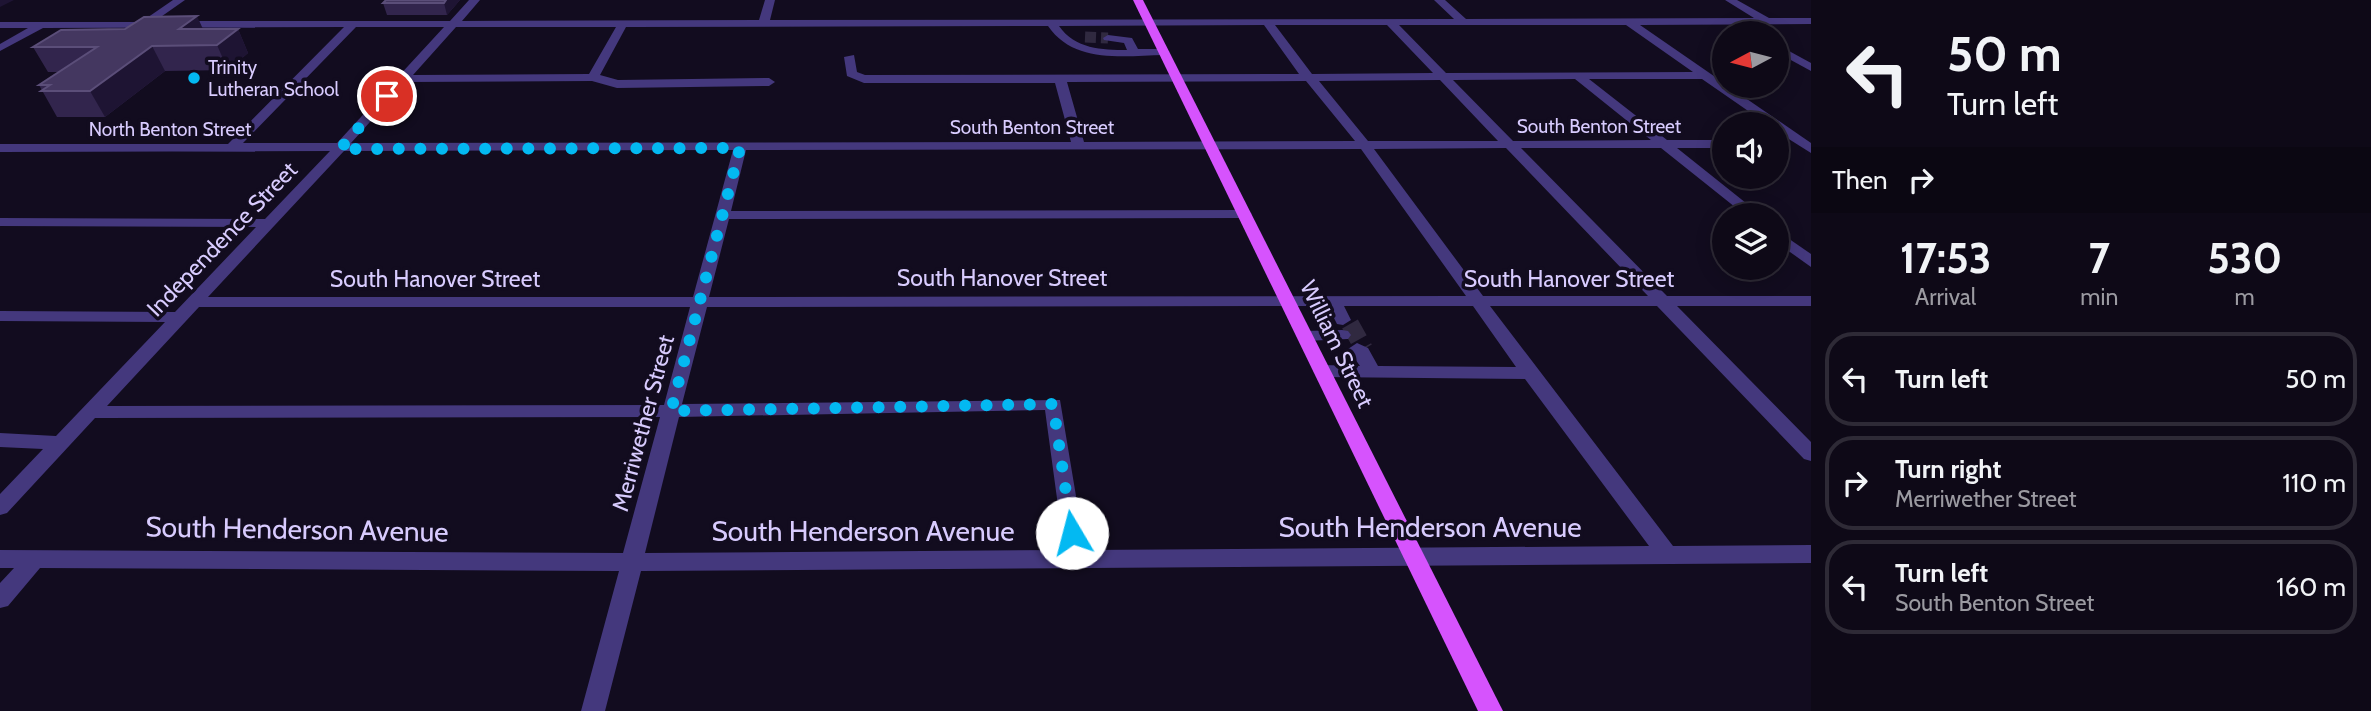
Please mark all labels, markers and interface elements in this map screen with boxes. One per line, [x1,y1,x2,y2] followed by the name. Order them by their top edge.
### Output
[1712,21,1788,98] north arrow
[1712,21,1789,280] map controls
[1947,24,2062,83] text: 50 m
[1832,28,1923,119] icon: left
[208,56,340,101] place label: Trinity Lutheran School
[357,66,417,126] pin
[186,70,202,86] marker: Trinity Lutheran School
[368,77,406,115] icon: arrive
[1947,84,2058,123] text: Turn left
[1712,112,1789,189] button: sound
[1517,115,1682,138] street label: South Benton Street
[950,116,1115,139] street label: South Benton Street
[89,118,252,141] street label: North Benton Street
[141,156,303,322] street label: Independence Street
[1902,161,1940,199] icon: right
[1832,164,1888,196] text: Then
[1712,203,1789,280] button: layers
[1900,232,1991,284] text: 17:53
[2089,232,2110,284] text: 7
[2207,232,2282,284] text: 530
[897,264,1107,292] street label: South Hanover Street
[330,265,540,293] street label: South Hanover Street
[1464,265,1674,293] street label: South Hanover Street
[1294,276,1380,412] street label: William Street
[1915,283,1976,311] text: Arrival
[2080,283,2118,311] text: min
[2235,283,2255,311] text: m
[606,331,680,514] street label: Merriwether Street
[1836,360,1874,398] icon: left
[1895,363,1988,395] text: Turn left
[2285,363,2346,395] text: 50 m
[1895,453,2001,485] text: Turn right
[1836,464,1874,502] icon: right
[2282,467,2346,499] text: 110 m
[1895,485,2076,513] text: Merriwether Street
[1035,496,1109,570] position arrow
[145,509,449,549] street label: South Henderson Avenue
[1278,510,1582,544] street label: South Henderson Avenue
[711,514,1015,548] street label: South Henderson Avenue
[1895,557,1988,589] text: Turn left
[1836,568,1874,606] icon: left
[2276,571,2346,603] text: 160 m
[1895,589,2094,617] text: South Benton Street

